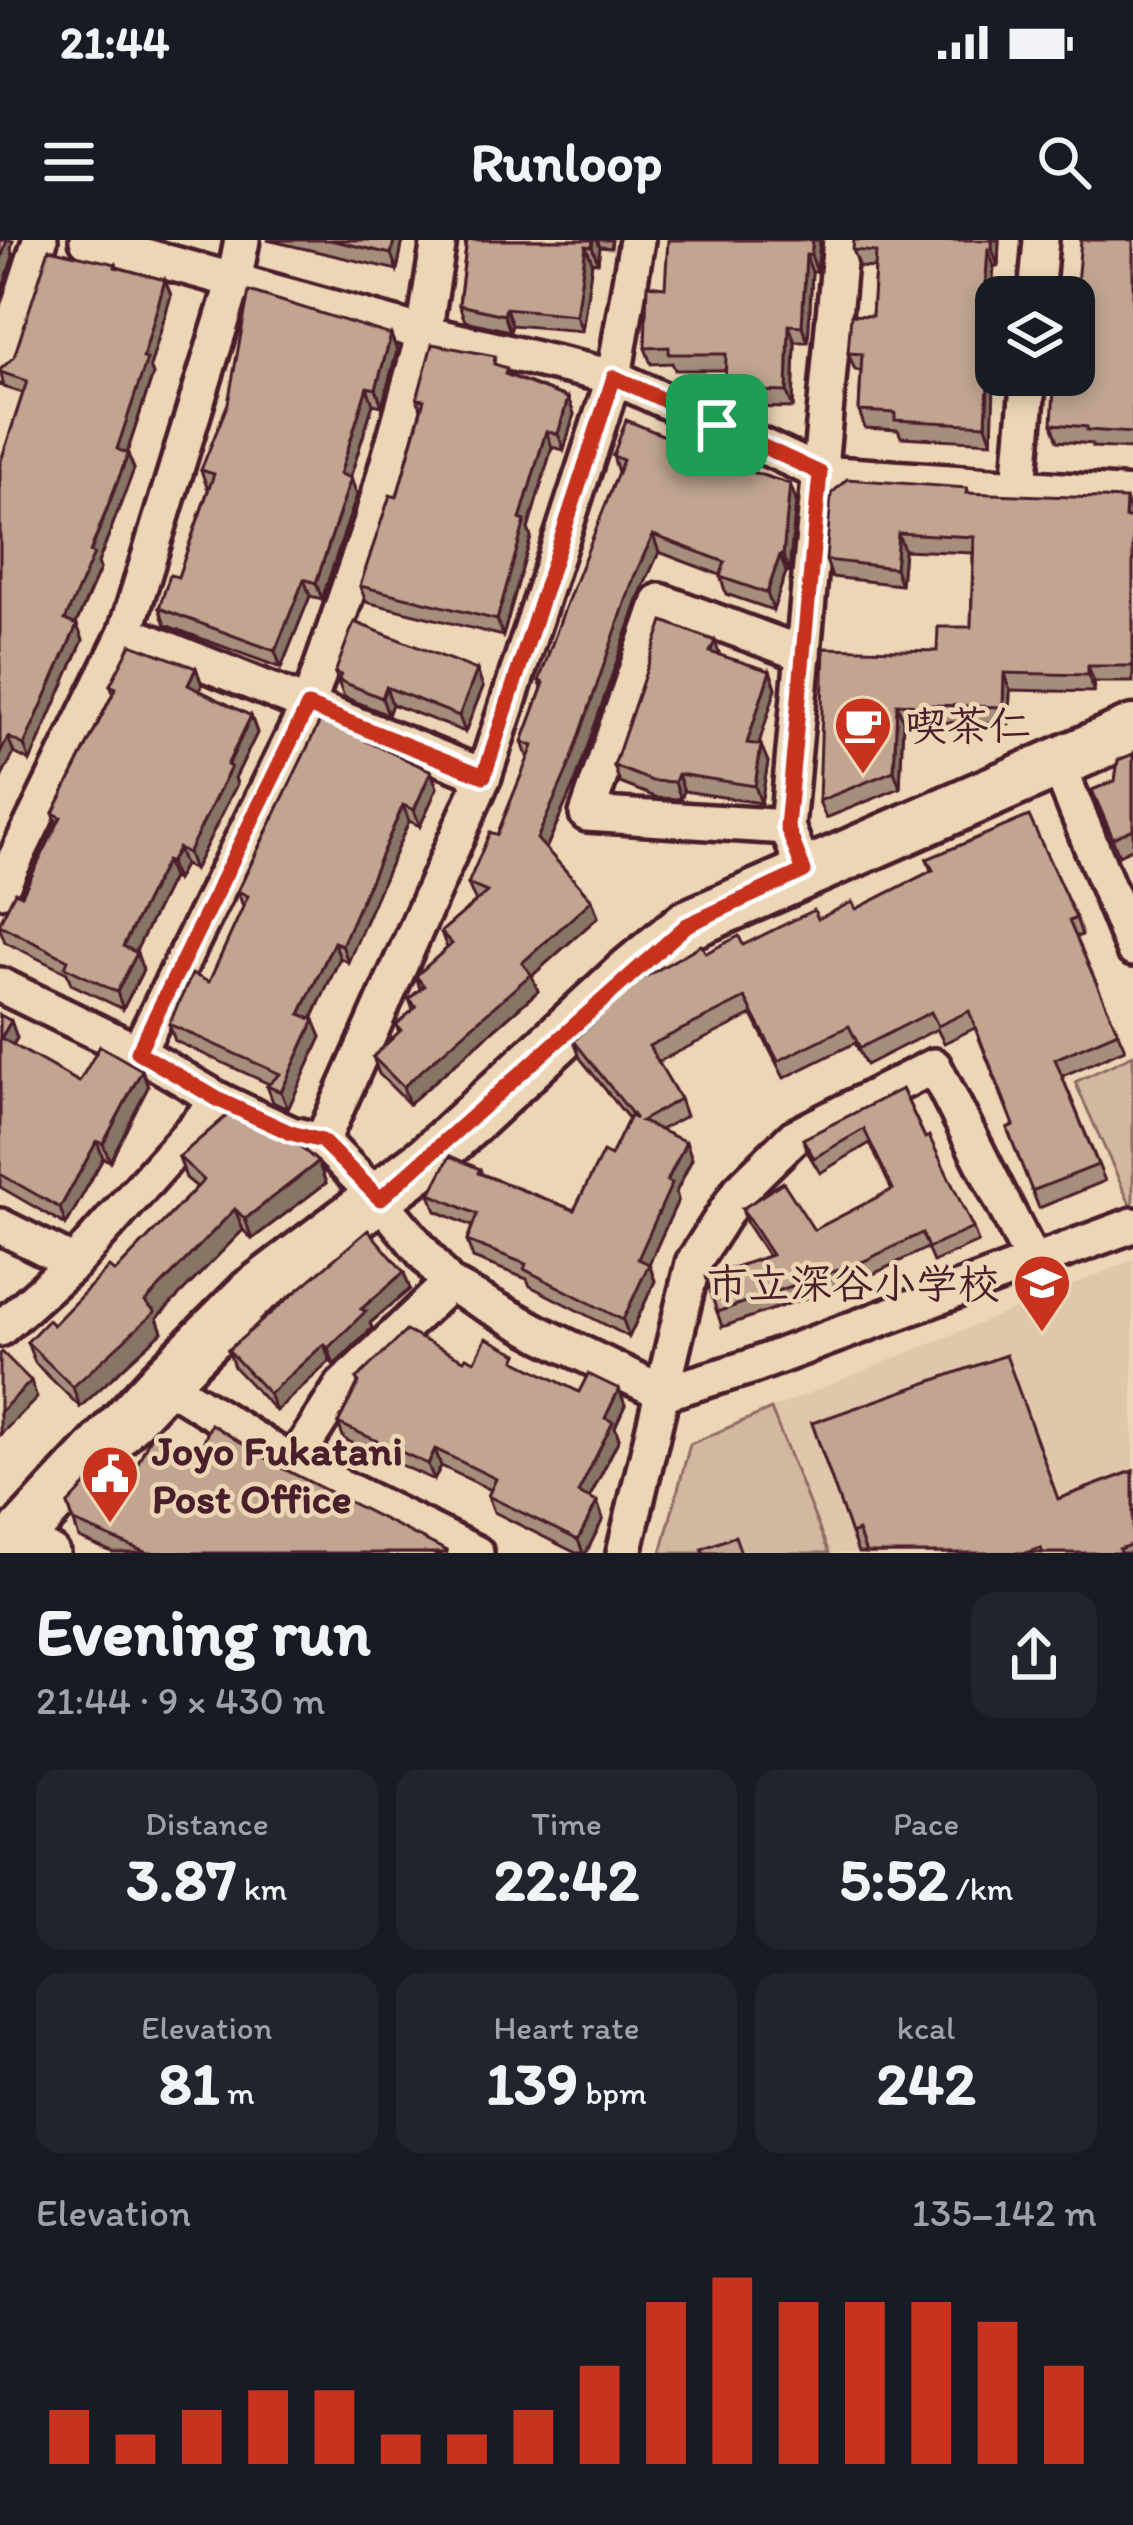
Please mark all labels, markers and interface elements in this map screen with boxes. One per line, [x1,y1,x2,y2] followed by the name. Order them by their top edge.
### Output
[60,15,170,69] text: 21:44
[36,129,102,195] icon: menu
[1031,129,1097,195] icon: search
[471,130,662,195] text: Runloop
[975,276,1095,396] map controls
[975,276,1095,396] button: layers
[666,374,768,476] pin
[684,392,750,458] icon: arrive
[832,694,894,776] cafe icon: 喫茶仁
[905,700,1031,751] place label: 喫茶仁
[1011,1252,1073,1334] school or university icon: 市立深谷小学校
[706,1258,1000,1309] place label: 市立深谷小学校
[151,1425,403,1524] place label: Joyo Fukatani Post Office
[79,1443,141,1525] public building icon: Joyo Fukatani Post Office
[36,1592,371,1672] text: Evening run
[971,1592,1097,1718] button: share
[36,1677,325,1724] text: 21:44 · 9 × 430 m
[145,1804,269,1843] text: Distance
[531,1804,602,1843] text: Time
[893,1804,959,1843] text: Pace
[126,1843,236,1915] text: 3.87
[494,1843,639,1915] text: 22:42
[839,1843,948,1915] text: 5:52
[236,1869,287,1908] text: km
[948,1869,1013,1908] text: /km
[141,2008,272,2047] text: Elevation
[493,2008,640,2047] text: Heart rate
[897,2008,955,2047] text: kcal
[159,2047,220,2119] text: 81
[486,2047,578,2119] text: 139
[877,2047,976,2119] text: 242
[220,2073,255,2112] text: m
[578,2073,647,2112] text: bpm
[36,2189,191,2236] text: Elevation
[912,2189,1097,2236] text: 135–142 m

